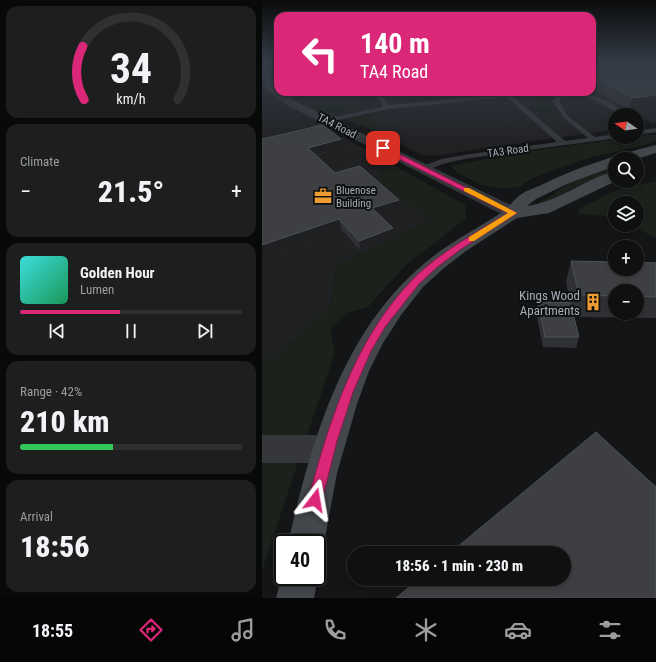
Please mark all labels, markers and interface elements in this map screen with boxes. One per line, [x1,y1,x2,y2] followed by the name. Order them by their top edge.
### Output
[360,27,430,60] text: 140 m
[294,28,346,80] icon: left
[110,44,152,93] text: 34
[360,61,428,82] text: TA4 Road
[116,91,146,107] text: km/h
[608,108,644,144] north arrow
[608,108,644,320] map controls
[315,111,359,141] street label: TA4 Road
[366,131,400,165] pin
[372,137,394,159] icon: arrive
[486,142,530,160] street label: TA3 Road
[608,152,644,188] button: search
[20,154,59,169] text: Climate
[98,174,164,209] text: 21.5°
[20,179,31,204] text: −
[231,179,242,204] text: +
[336,184,376,210] place label: Bluenose Building
[313,186,333,206] office icon: Bluenose Building
[608,196,644,232] button: layers
[608,240,644,276] button: +
[80,264,155,282] text: Golden Hour
[80,282,114,297] text: Lumen
[608,284,644,320] button: −
[519,288,580,318] place label: Kings Wood Apartments
[583,292,603,312] building icon: Kings Wood Apartments
[46,320,68,342] icon: previous
[120,320,142,342] icon: pause
[194,320,216,342] icon: next
[20,384,82,399] text: Range · 42%
[20,404,109,439] text: 210 km
[294,479,336,521] position arrow
[20,509,53,524] text: Arrival
[20,529,89,564] text: 18:56
[274,534,326,586] speed limit sign: 40
[395,557,523,575] text: 18:56 · 1 min · 230 m
[137,616,165,644] icon: directions
[229,616,257,644] icon: music
[321,616,349,644] icon: phone
[412,616,440,644] icon: climate
[504,616,532,644] icon: car
[596,616,624,644] icon: filters
[32,620,73,641] text: 18:55

